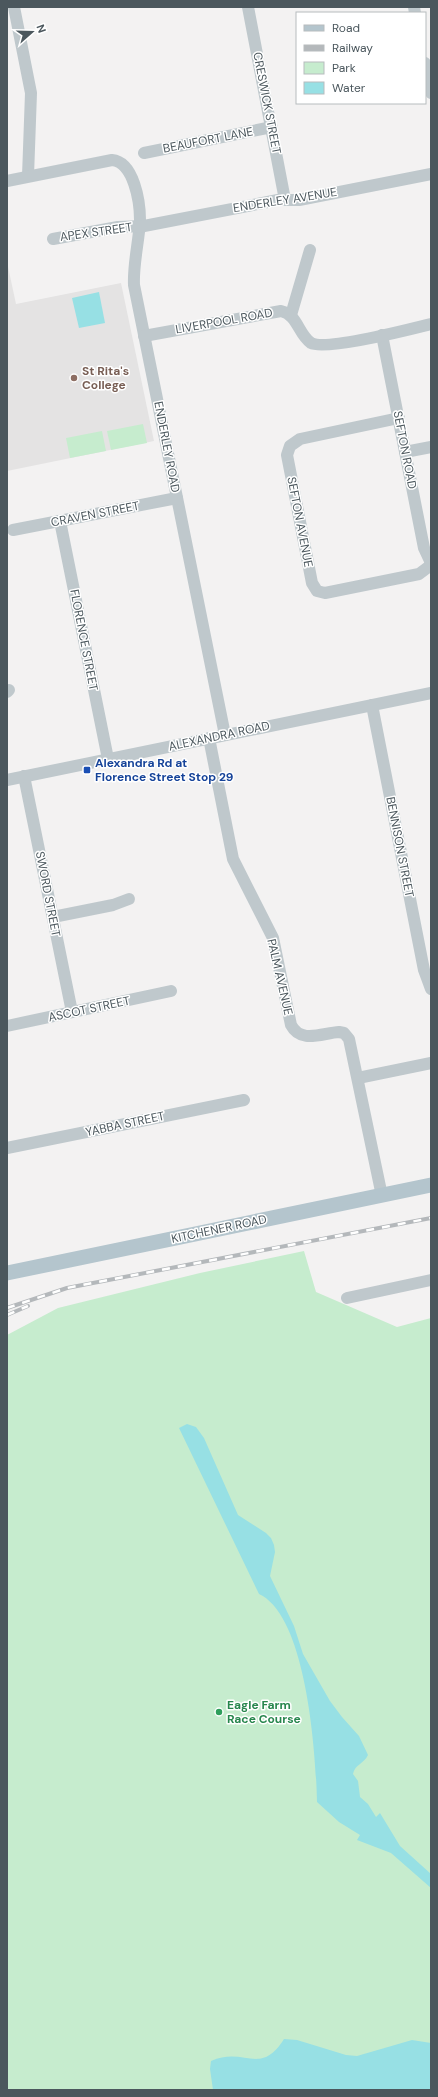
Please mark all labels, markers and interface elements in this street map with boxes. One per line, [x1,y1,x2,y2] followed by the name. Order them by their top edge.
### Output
[12,12,52,52] north arrow
[296,12,426,104] legend
[332,20,360,36] text: Road
[33,22,49,35] text: N
[332,40,373,56] text: Railway
[249,51,285,156] street label: CRESWICK STREET
[332,60,356,76] text: Park
[332,80,366,96] text: Water
[162,123,255,157] street label: BEAUFORT LANE
[232,184,338,216] street label: ENDERLEY AVENUE
[59,219,134,245] street label: APEX STREET
[174,305,274,337] street label: LIVERPOOL ROAD
[82,363,129,393] place label: St Rita's College
[69,373,79,383] marker: St Rita's College
[150,400,184,494] street label: ENDERLEY ROAD
[390,410,420,490] street label: SEFTON ROAD
[283,475,317,569] street label: SEFTON AVENUE
[49,498,141,530] street label: CRAVEN STREET
[66,588,102,692] street label: FLORENCE STREET
[167,717,271,755] street label: ALEXANDRA ROAD
[95,755,234,785] place label: Alexandra Rd at Florence Street Stop 29
[82,765,92,775] marker: Alexandra Rd at Florence Street Stop 29
[382,795,418,899] street label: BENNISON STREET
[32,850,64,938] street label: SWORD STREET
[263,937,297,1017] street label: PALM AVENUE
[47,992,132,1025] street label: ASCOT STREET
[84,1108,166,1140] street label: YABBA STREET
[170,1211,268,1247] street label: KITCHENER ROAD
[227,1697,301,1727] place label: Eagle Farm Race Course
[214,1707,224,1717] marker: Eagle Farm Race Course

